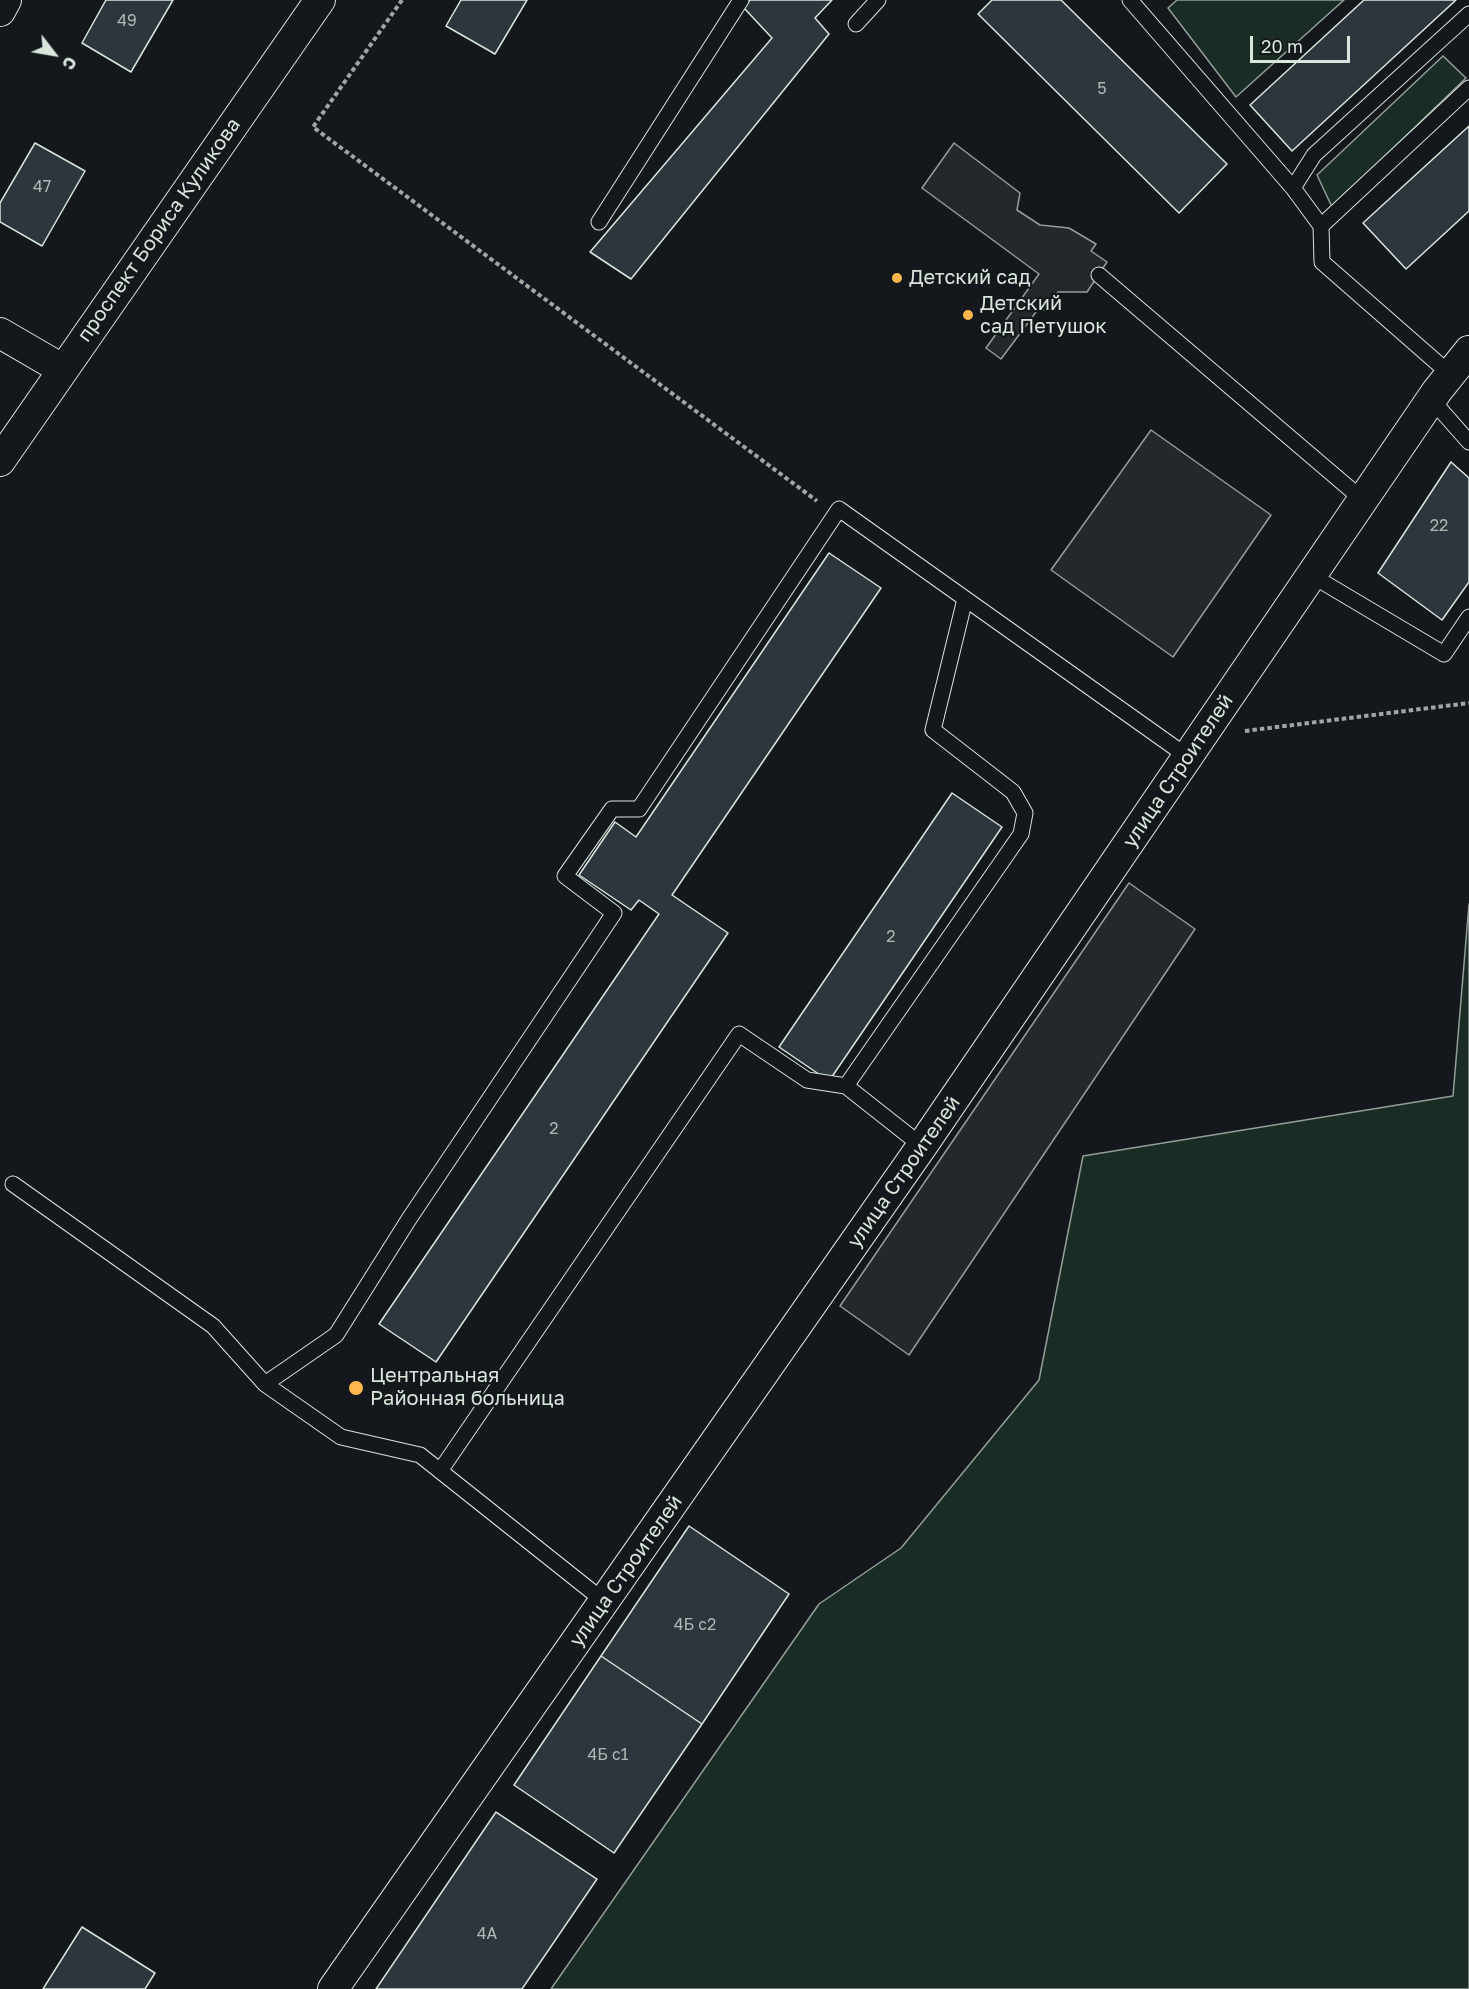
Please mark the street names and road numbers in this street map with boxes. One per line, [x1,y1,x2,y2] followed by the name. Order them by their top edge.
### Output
[72,113,246,347] street label: проспект Бориса Куликова
[1118,690,1238,852] street label: улица Строителей
[843,1091,965,1253] street label: улица Строителей
[565,1490,687,1652] street label: улица Строителей

